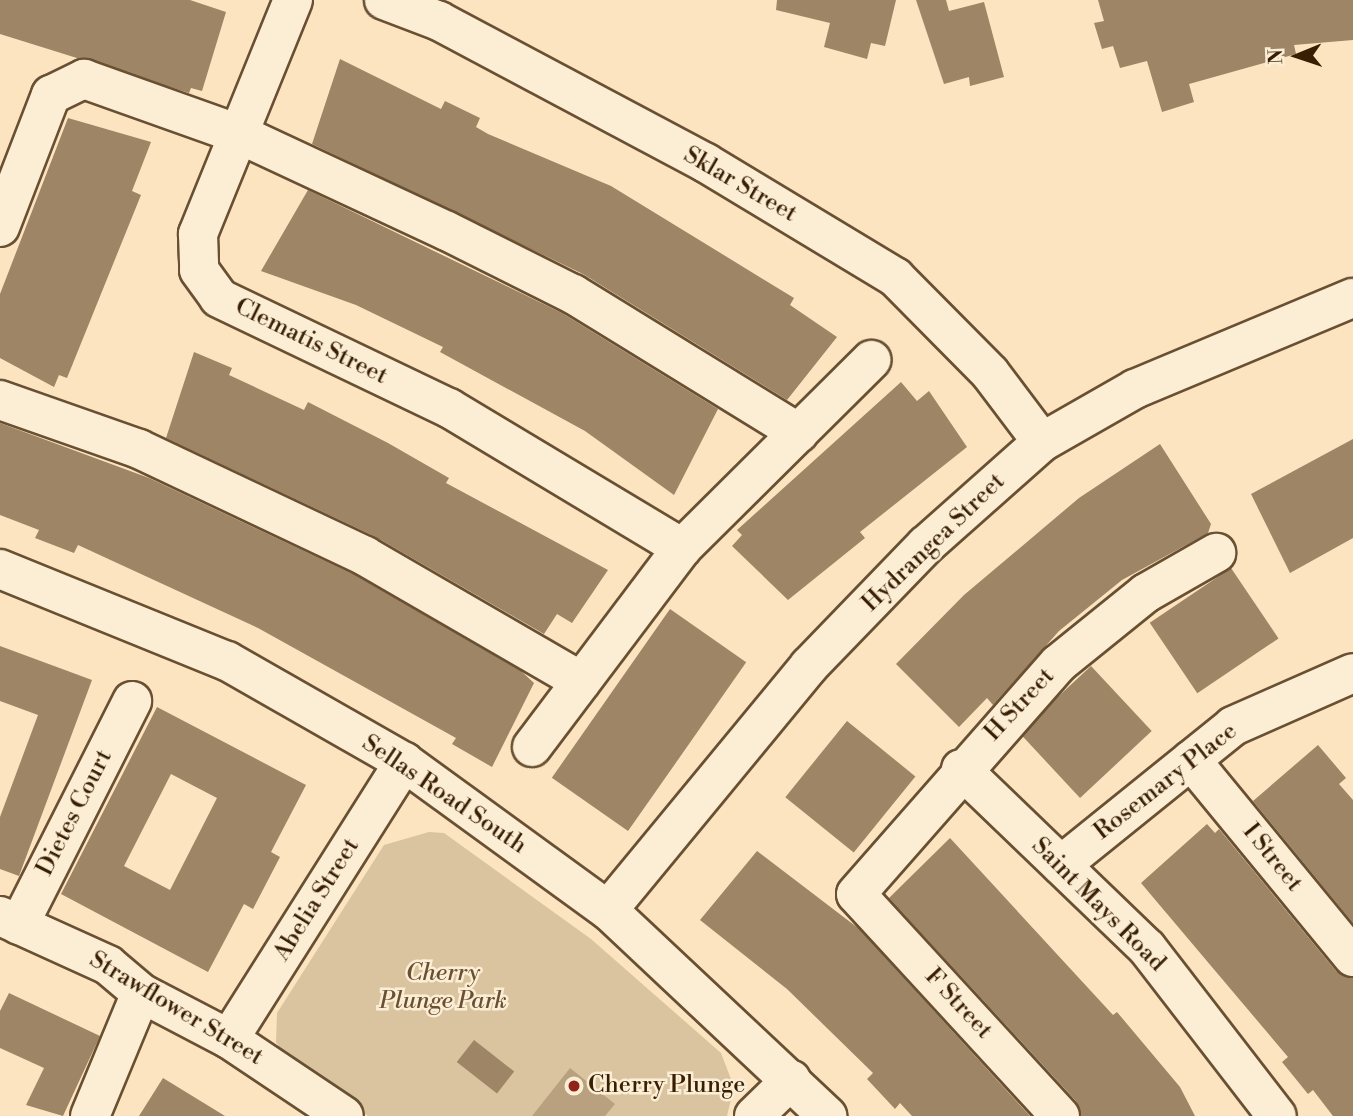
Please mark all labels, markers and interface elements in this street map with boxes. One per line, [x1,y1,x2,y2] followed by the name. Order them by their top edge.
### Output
[1262,21,1332,91] north arrow
[1264,49,1288,65] text: N
[678,141,802,229] street label: Sklar Street
[230,293,392,391] street label: Clematis Street
[857,468,1011,618] street label: Hydrangea Street
[979,663,1061,747] street label: H Street
[1089,717,1243,847] street label: Rosemary Place
[356,729,532,861] street label: Sellas Road South
[31,745,119,881] street label: Dietes Court
[1236,818,1308,898] street label: I Street
[1025,832,1171,978] street label: Saint Mays Road
[268,833,366,967] street label: Abelia Street
[84,946,268,1072] street label: Strawflower Street
[379,960,507,1016] park label: Cherry Plunge Park
[918,963,998,1045] street label: F Street
[588,1072,745,1100] place label: Cherry Plunge
[566,1078,582,1094] marker: Cherry Plunge

